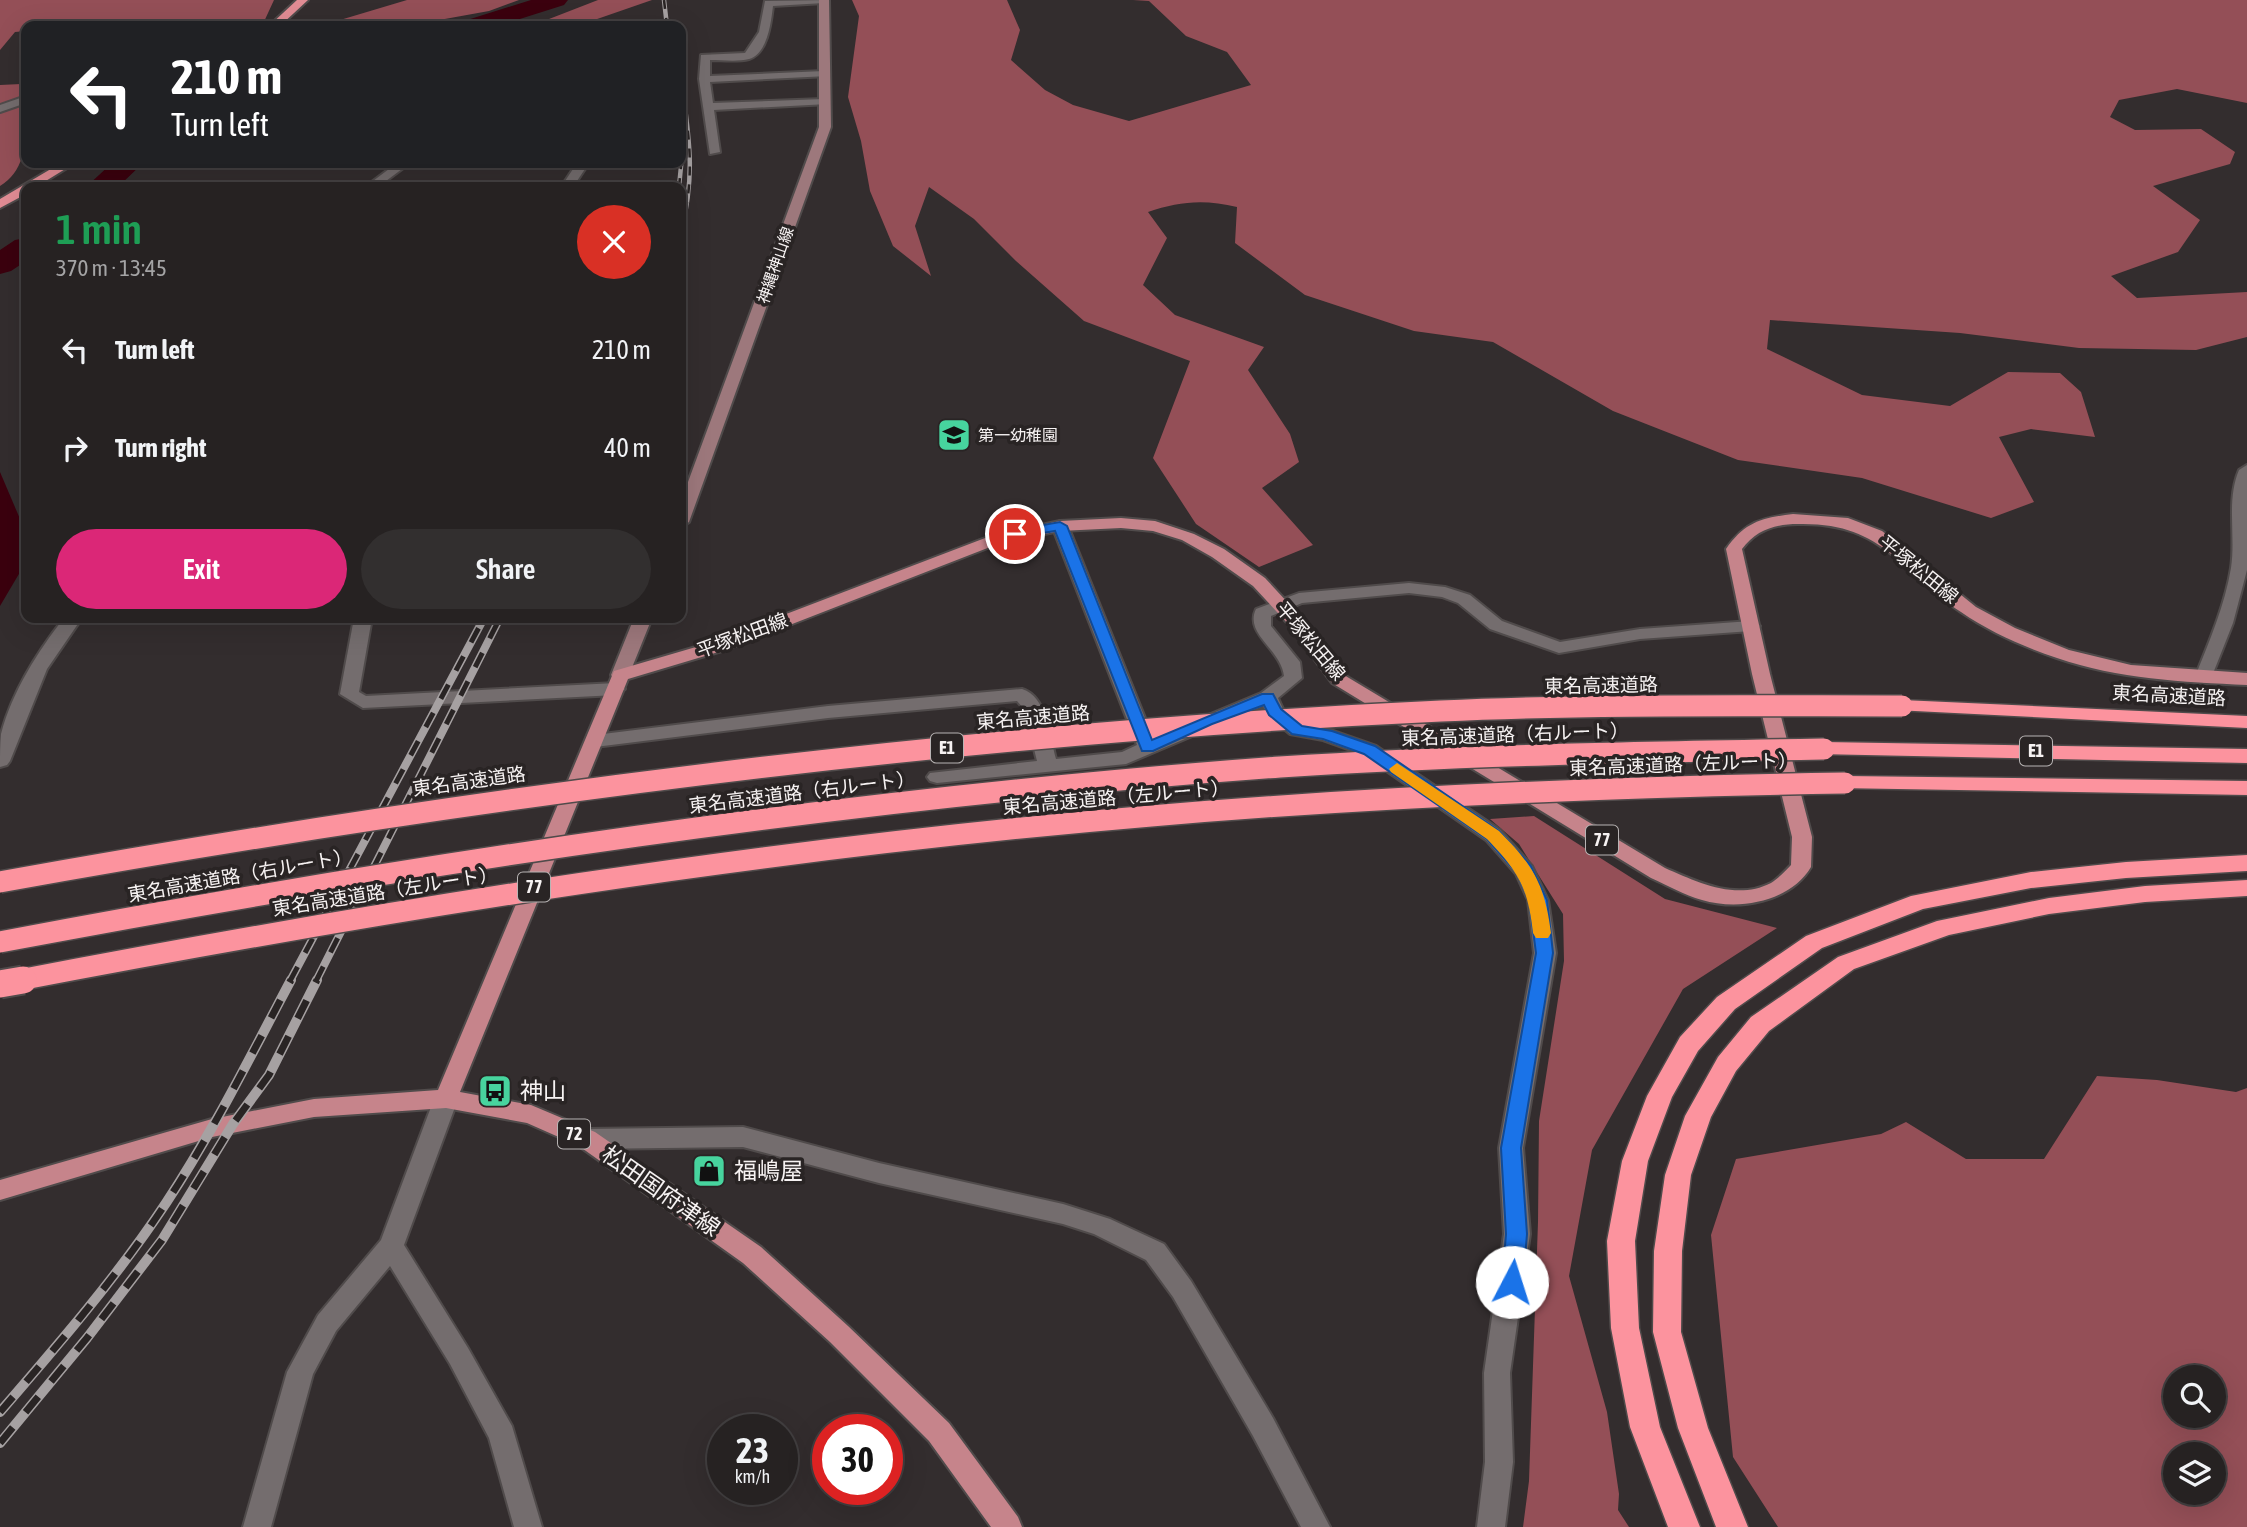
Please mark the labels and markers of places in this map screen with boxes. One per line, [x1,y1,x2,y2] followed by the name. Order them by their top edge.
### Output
[935,416,973,454] school or university icon: 第一幼稚園
[978,426,1058,444] place label: 第一幼稚園
[985,504,1045,564] pin
[476,1072,514,1110] bus stop icon: 神山
[520,1078,566,1104] place label: 神山
[690,1152,728,1190] shop icon: 福嶋屋
[734,1158,803,1184] place label: 福嶋屋

